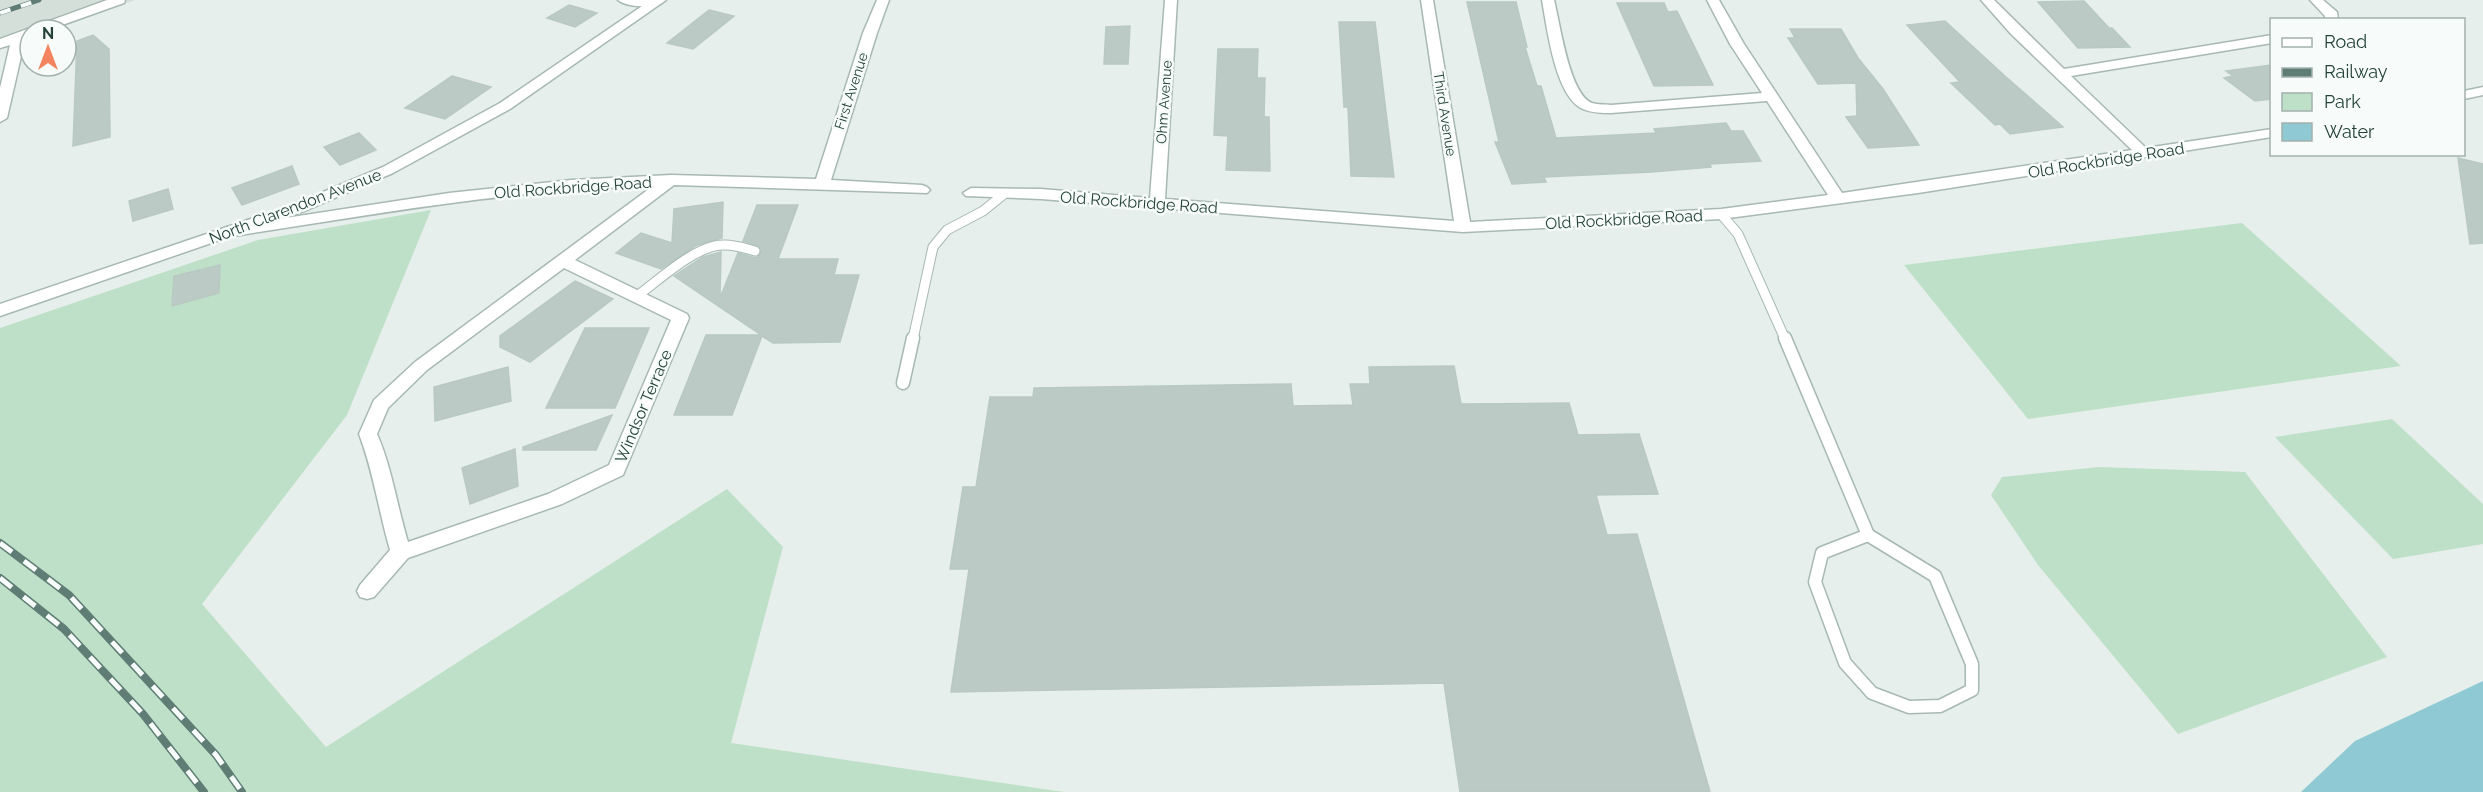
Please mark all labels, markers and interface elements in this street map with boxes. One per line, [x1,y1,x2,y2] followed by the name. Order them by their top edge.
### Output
[18,18,78,78] north arrow
[2270,18,2465,156] legend
[42,24,54,43] text: N
[2324,31,2367,52] text: Road
[831,51,871,131] street label: First Avenue
[1153,60,1175,144] street label: Ohm Avenue
[2324,61,2388,82] text: Railway
[1430,71,1460,157] street label: Third Avenue
[2324,91,2361,112] text: Park
[2324,121,2375,142] text: Water
[2027,139,2186,182] street label: Old Rockbridge Road
[206,165,384,248] street label: North Clarendon Avenue
[494,173,653,202] street label: Old Rockbridge Road
[1059,188,1218,217] street label: Old Rockbridge Road
[1545,206,1703,233] street label: Old Rockbridge Road
[611,347,676,466] street label: Windsor Terrace

